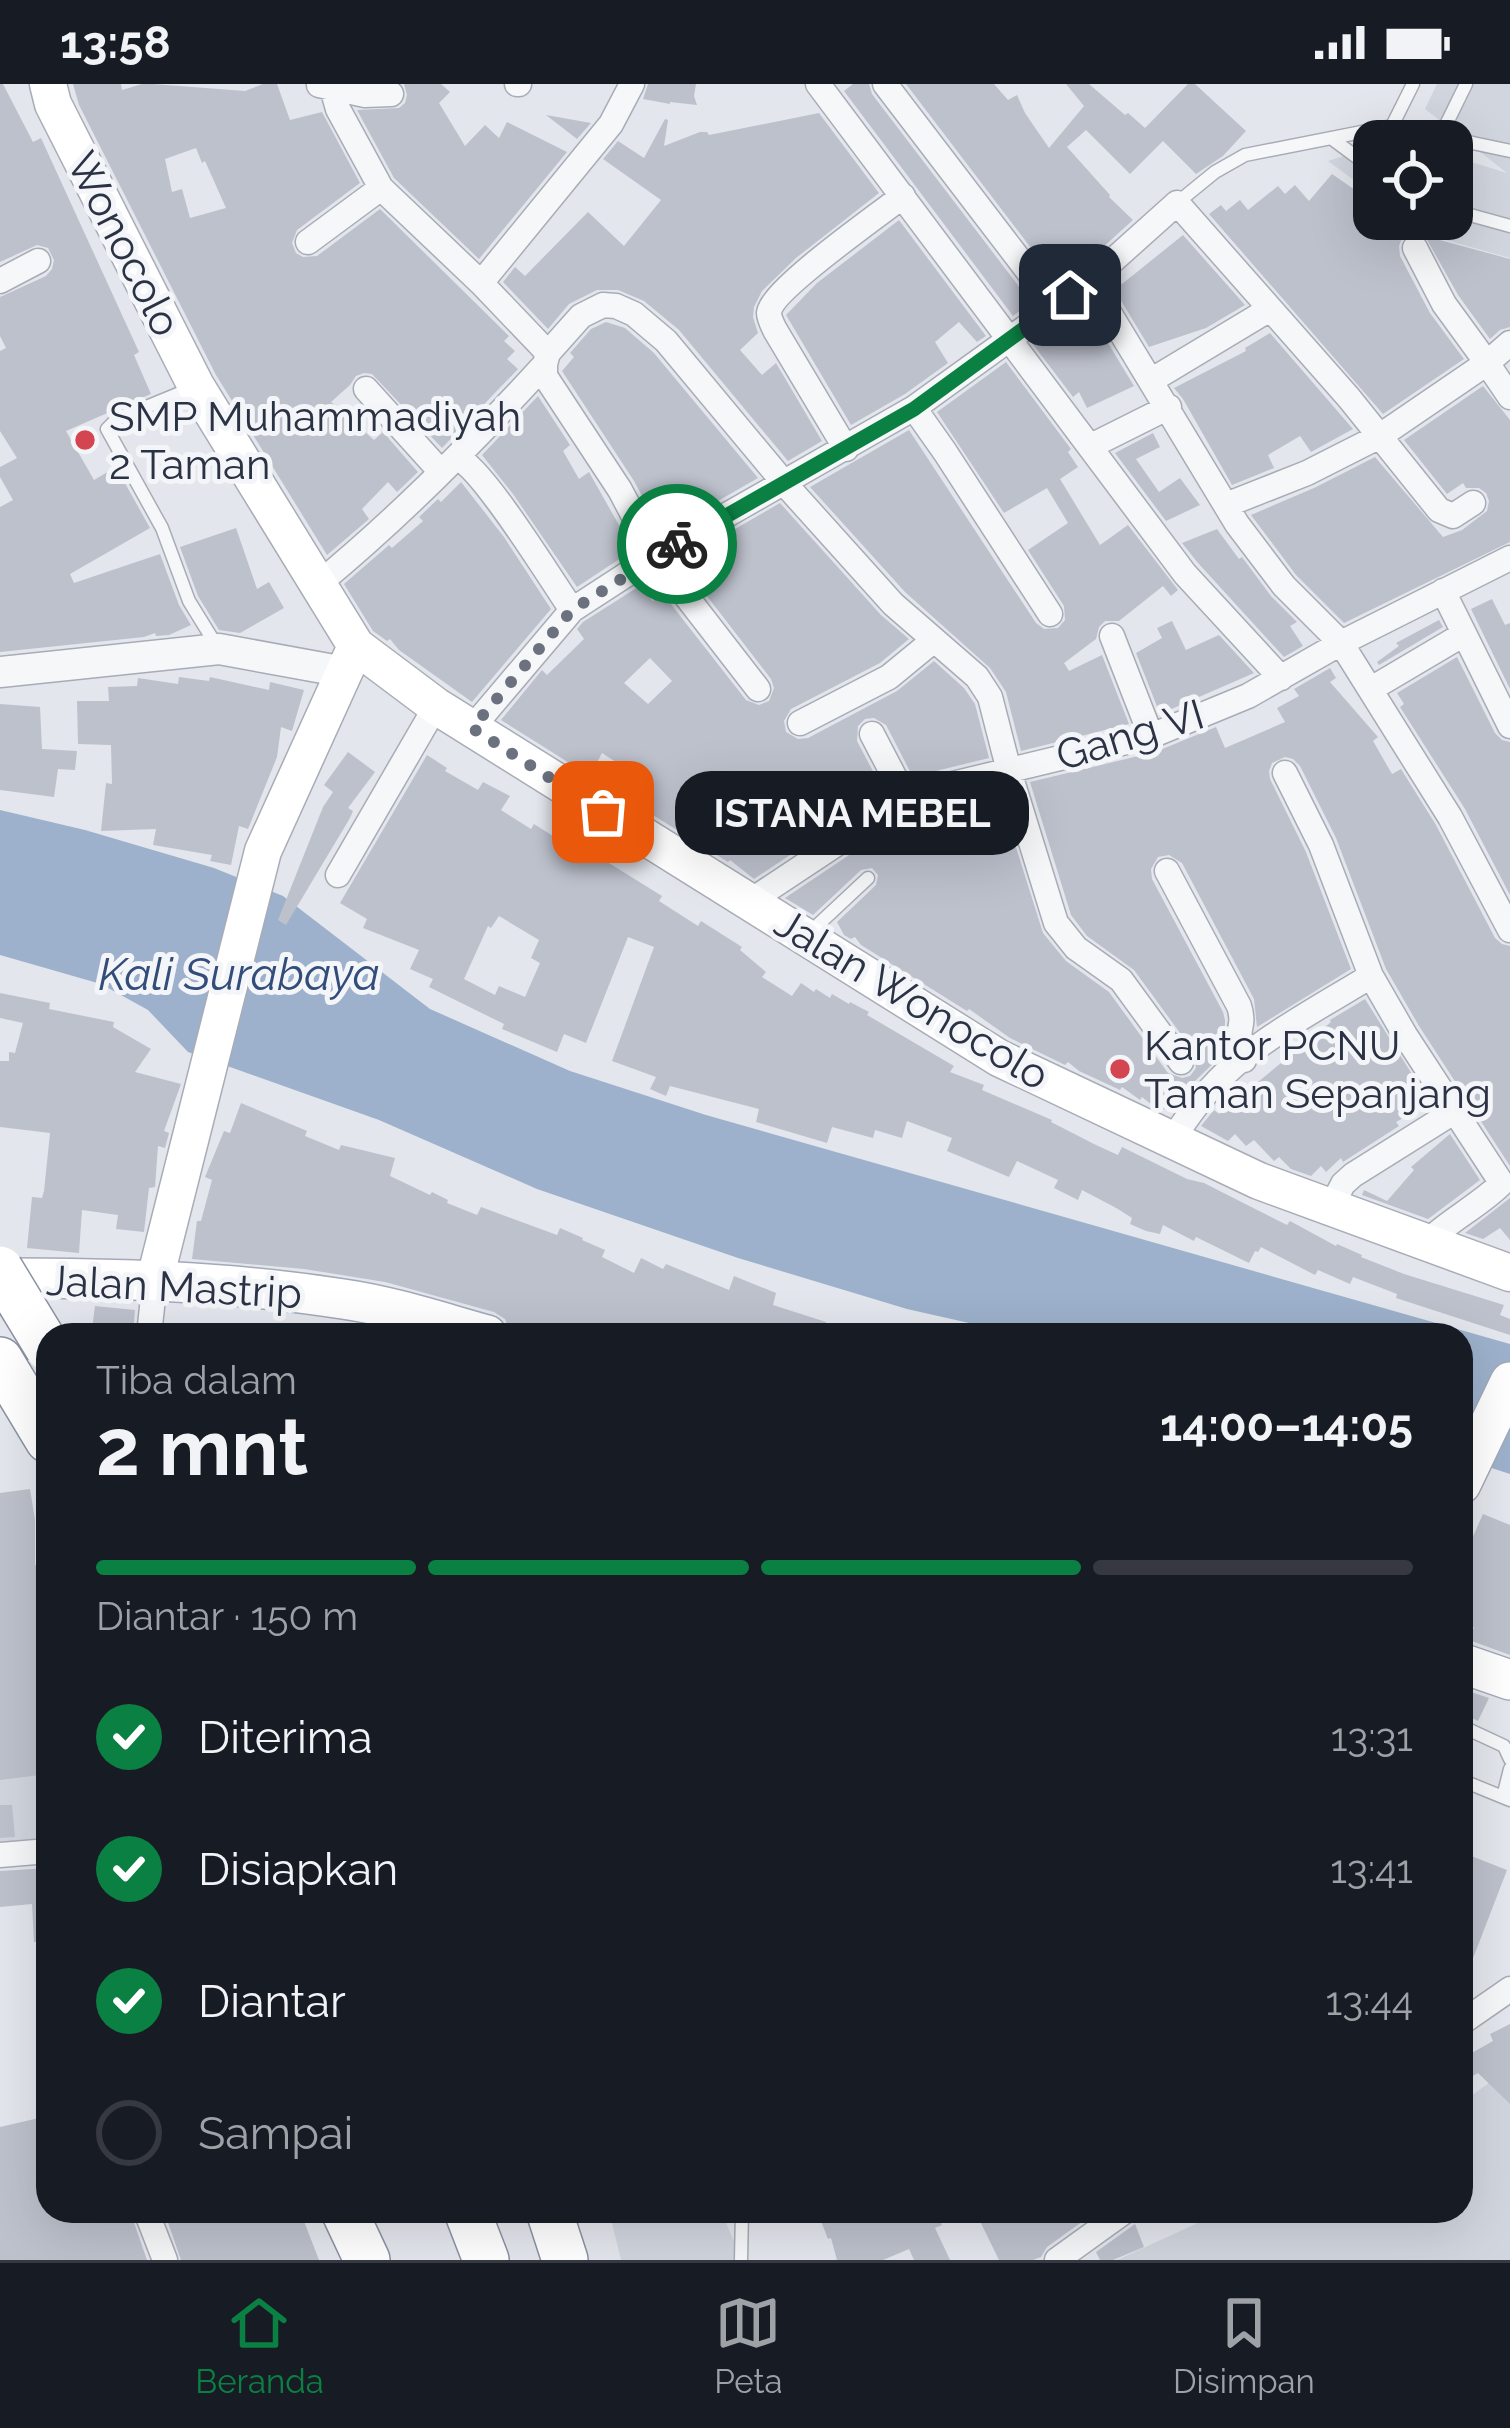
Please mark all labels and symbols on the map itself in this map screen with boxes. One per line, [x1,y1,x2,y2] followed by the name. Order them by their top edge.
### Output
[57,144,191,344] street label: Wonocolo
[1019,244,1121,346] pin
[109,392,521,489] place label: SMP Muhammadiyah 2 Taman
[72,427,98,453] marker: SMP Muhammadiyah 2 Taman
[617,484,737,604] courier
[1050,689,1210,781] street label: Gang VI
[552,761,654,863] pin
[675,770,1029,854] callout: ISTANA MEBEL
[766,898,1058,1100] street label: Jalan Wonocolo
[98,948,380,1001] water label: Kali Surabaya
[1144,1021,1491,1118] place label: Kantor PCNU Taman Sepanjang
[1107,1056,1133,1082] marker: Kantor PCNU Taman Sepanjang
[45,1256,303,1318] street label: Jalan Mastrip

